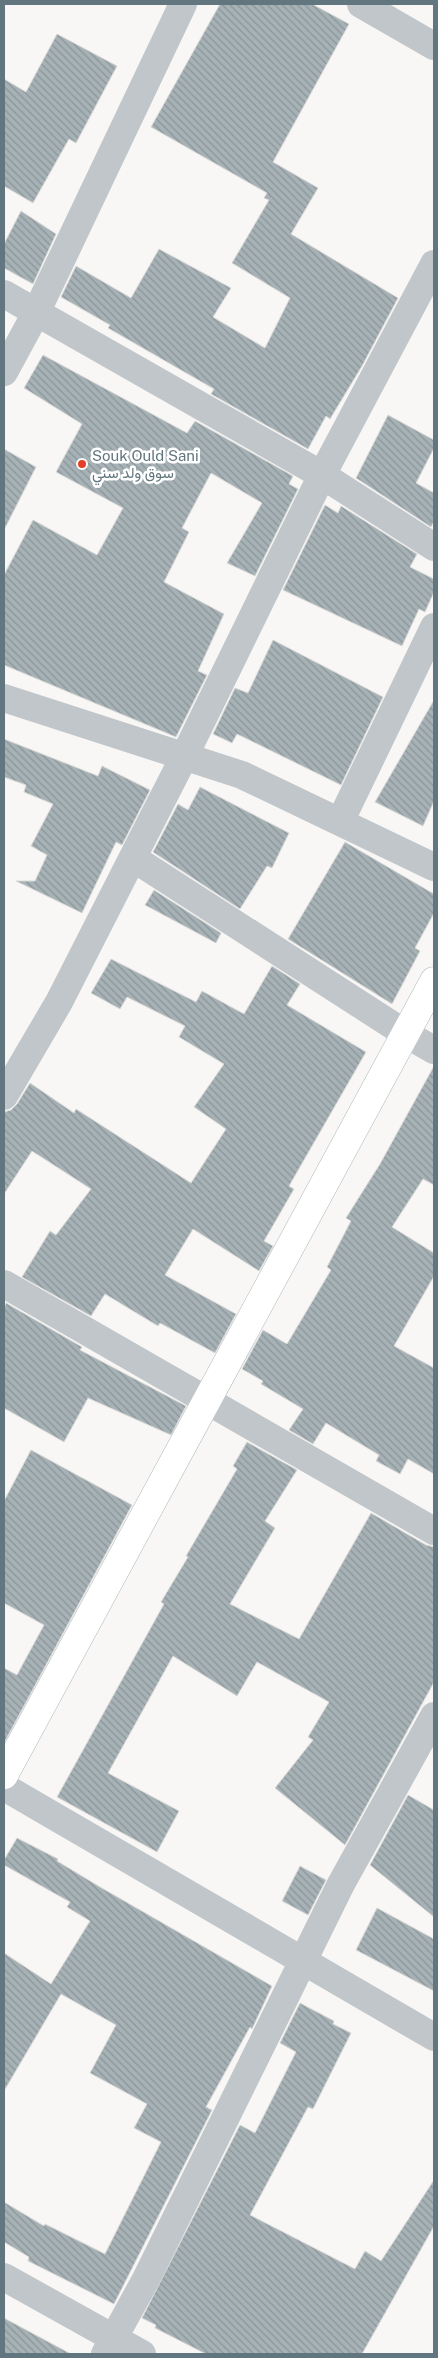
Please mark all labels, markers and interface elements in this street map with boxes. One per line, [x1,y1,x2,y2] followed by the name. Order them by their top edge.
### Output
[92,447,199,486] place label: Souk Ould Sani سوق ولد سني
[76,458,88,470] marker: Souk Ould Sani سوق ولد سني

